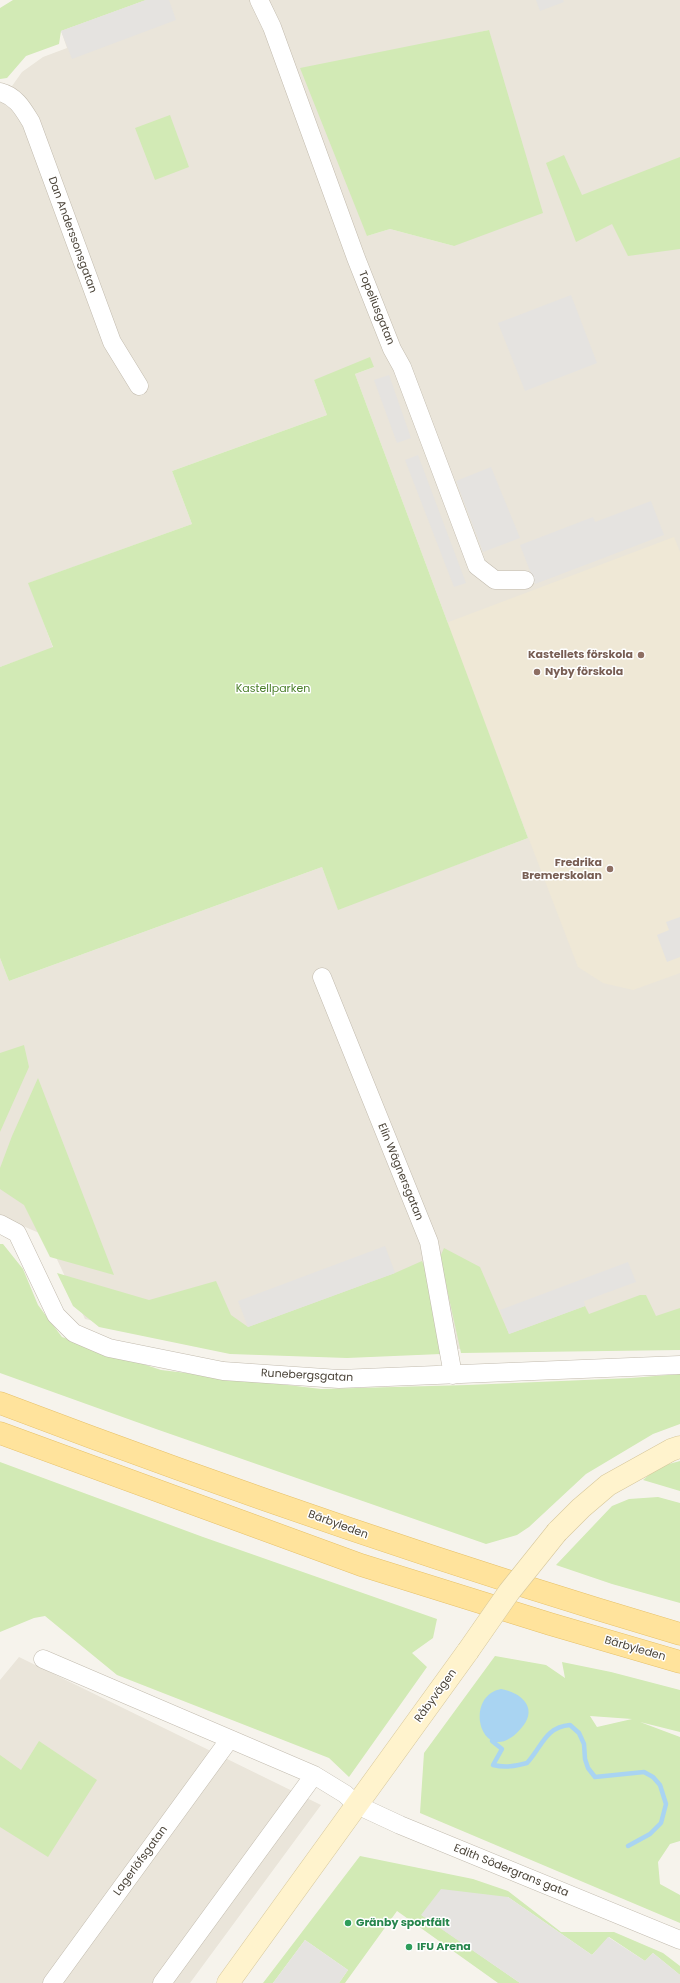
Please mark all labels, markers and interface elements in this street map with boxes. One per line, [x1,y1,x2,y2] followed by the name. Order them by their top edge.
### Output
[45,175,99,295] street label: Dan Anderssonsgatan
[355,269,397,347] street label: Topeliusgatan
[528,648,633,662] place label: Kastellets förskola
[636,650,646,660] marker: Kastellets förskola
[545,665,623,679] place label: Nyby förskola
[532,667,542,677] marker: Nyby förskola
[236,682,310,696] park label: Kastellparken
[522,856,602,882] place label: Fredrika Bremerskolan
[605,864,615,874] marker: Fredrika Bremerskolan
[374,1121,426,1223] street label: Elin Wägnersgatan
[260,1367,354,1385] street label: Runebergsgatan
[306,1508,370,1542] street label: Bärbyleden
[603,1634,667,1664] street label: Bärbyleden
[412,1667,460,1725] street label: Råbyvägen
[111,1824,171,1898] street label: Lagerlöfsgatan
[452,1842,570,1900] street label: Edith Södergrans gata
[356,1916,450,1930] place label: Gränby sportfält
[343,1918,353,1928] marker: Gränby sportfält
[417,1940,471,1954] place label: IFU Arena
[404,1942,414,1952] marker: IFU Arena

